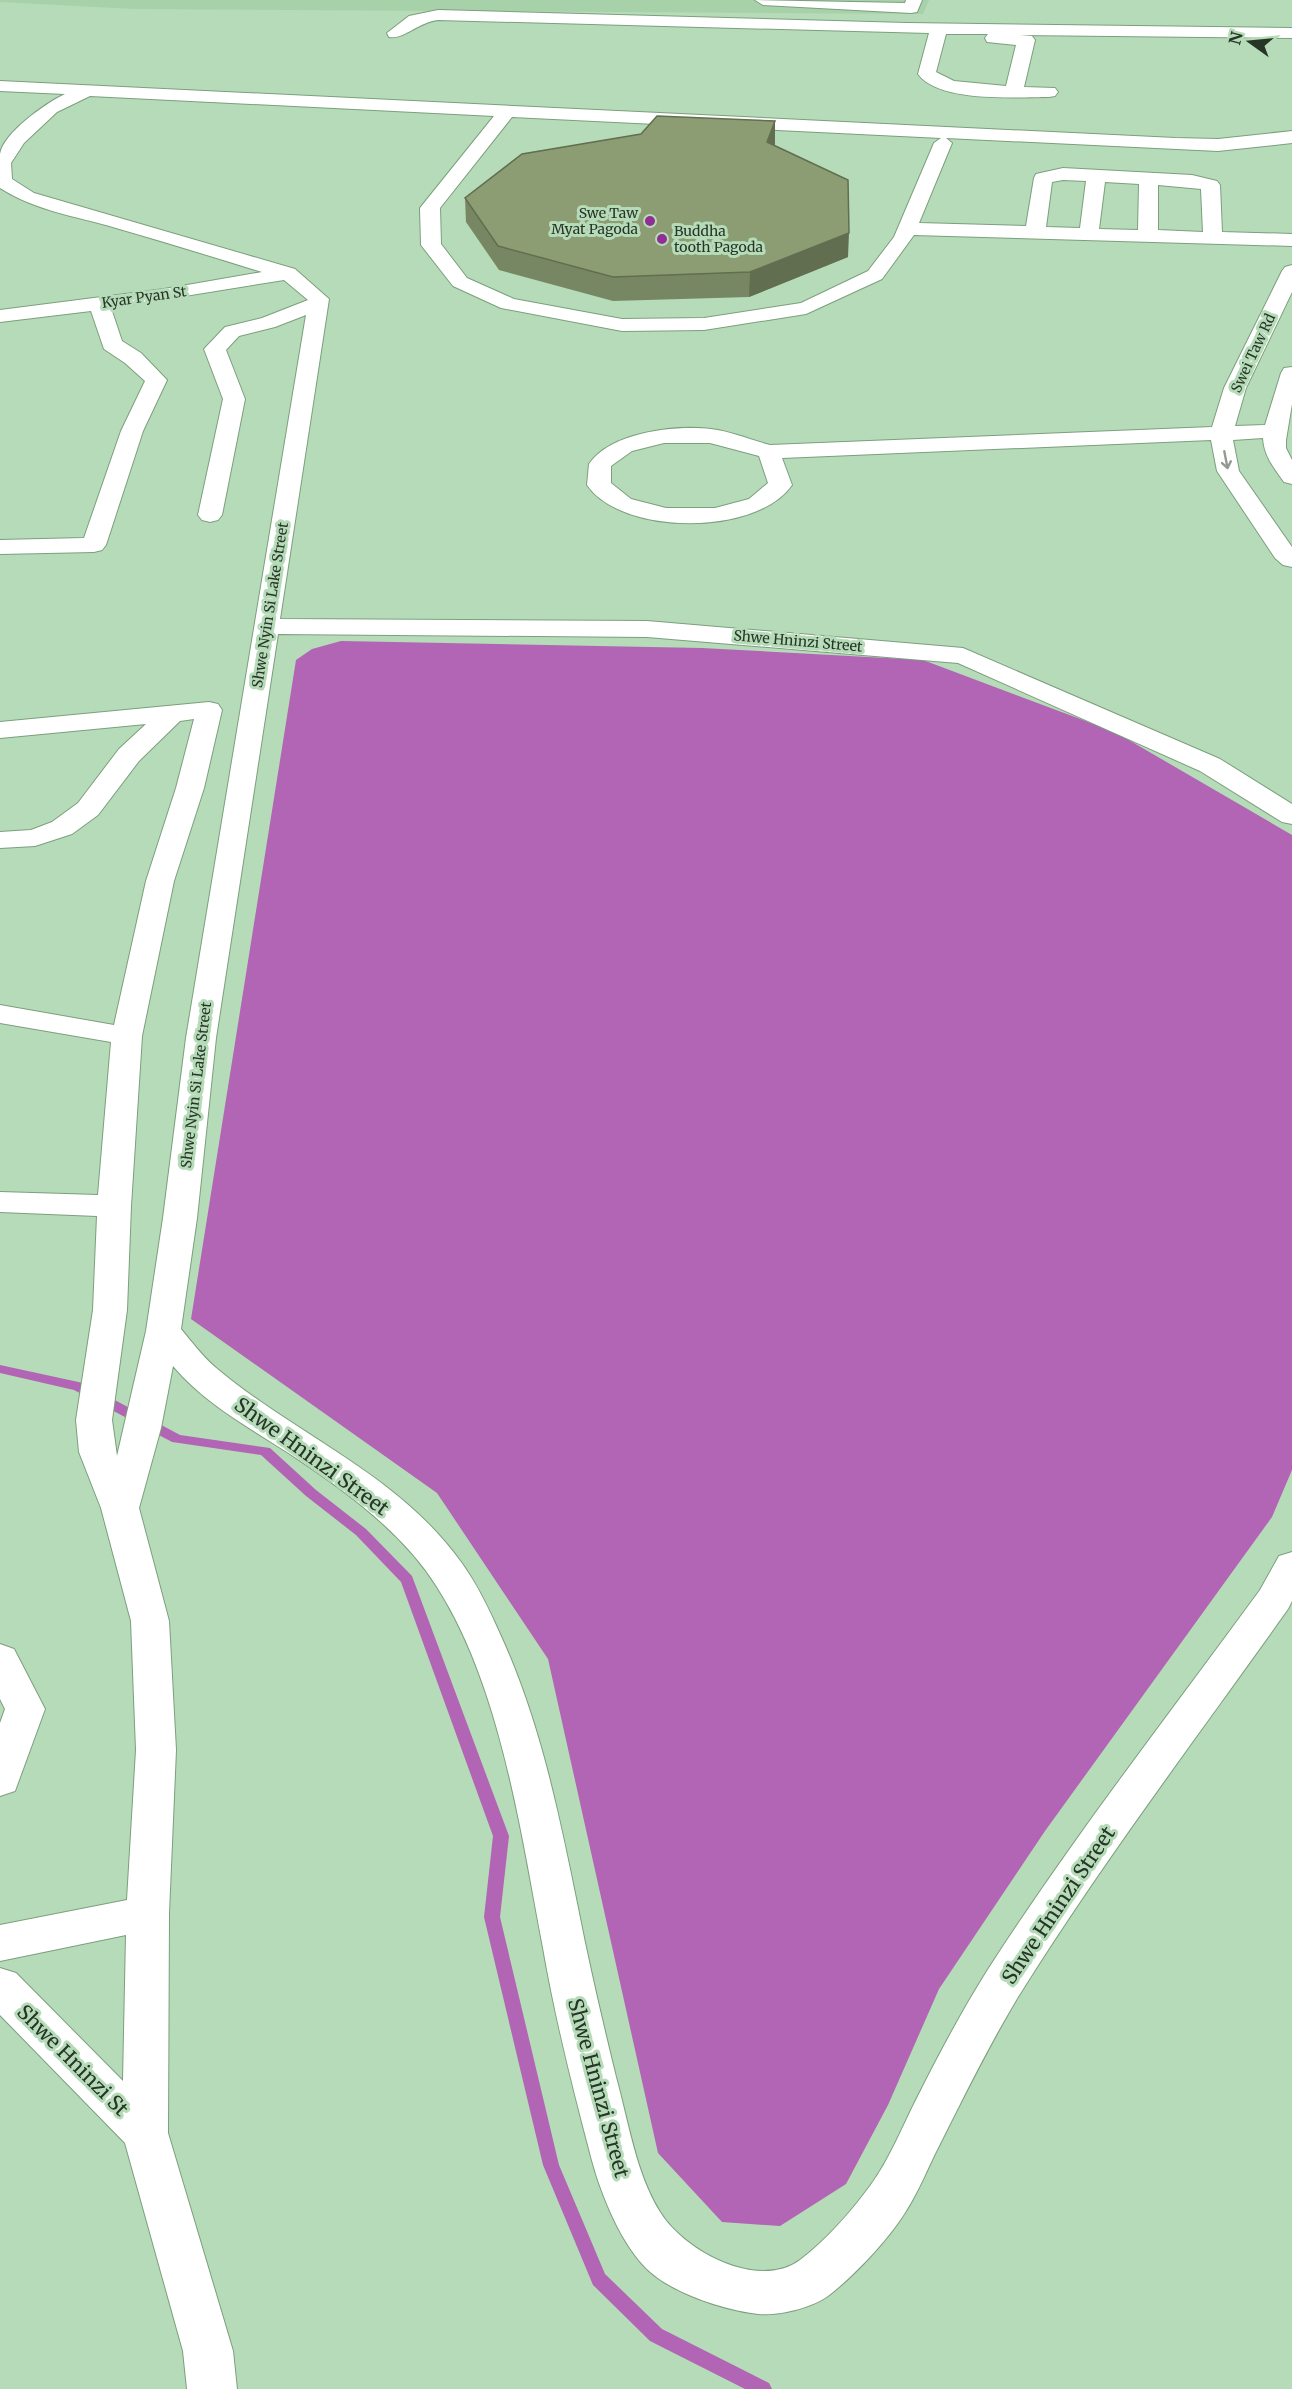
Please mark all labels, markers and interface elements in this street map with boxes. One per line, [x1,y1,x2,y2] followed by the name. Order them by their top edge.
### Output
[1220,12,1280,72] north arrow
[1224,29,1247,47] text: N
[551,204,638,238] place label: Swe Taw Myat Pagoda
[643,214,657,228] marker: Swe Taw Myat Pagoda
[674,222,764,256] place label: Buddha tooth Pagoda
[655,232,669,246] marker: Buddha tooth Pagoda
[101,282,188,312] street label: Kyar Pyan St
[1227,310,1279,395] street label: Swei Taw Rd
[1221,450,1232,469] one-way arrow
[248,520,292,689] street label: Shwe Nyin Si Lake Street
[733,626,864,656] street label: Shwe Hninzi Street
[177,1000,215,1169] street label: Shwe Nyin Si Lake Street
[230,1392,394,1521] street label: Shwe Hninzi Street
[996,1821,1120,1989] street label: Shwe Hninzi Street
[563,1996,635,2181] street label: Shwe Hninzi Street
[12,1999,134,2121] street label: Shwe Hninzi St

